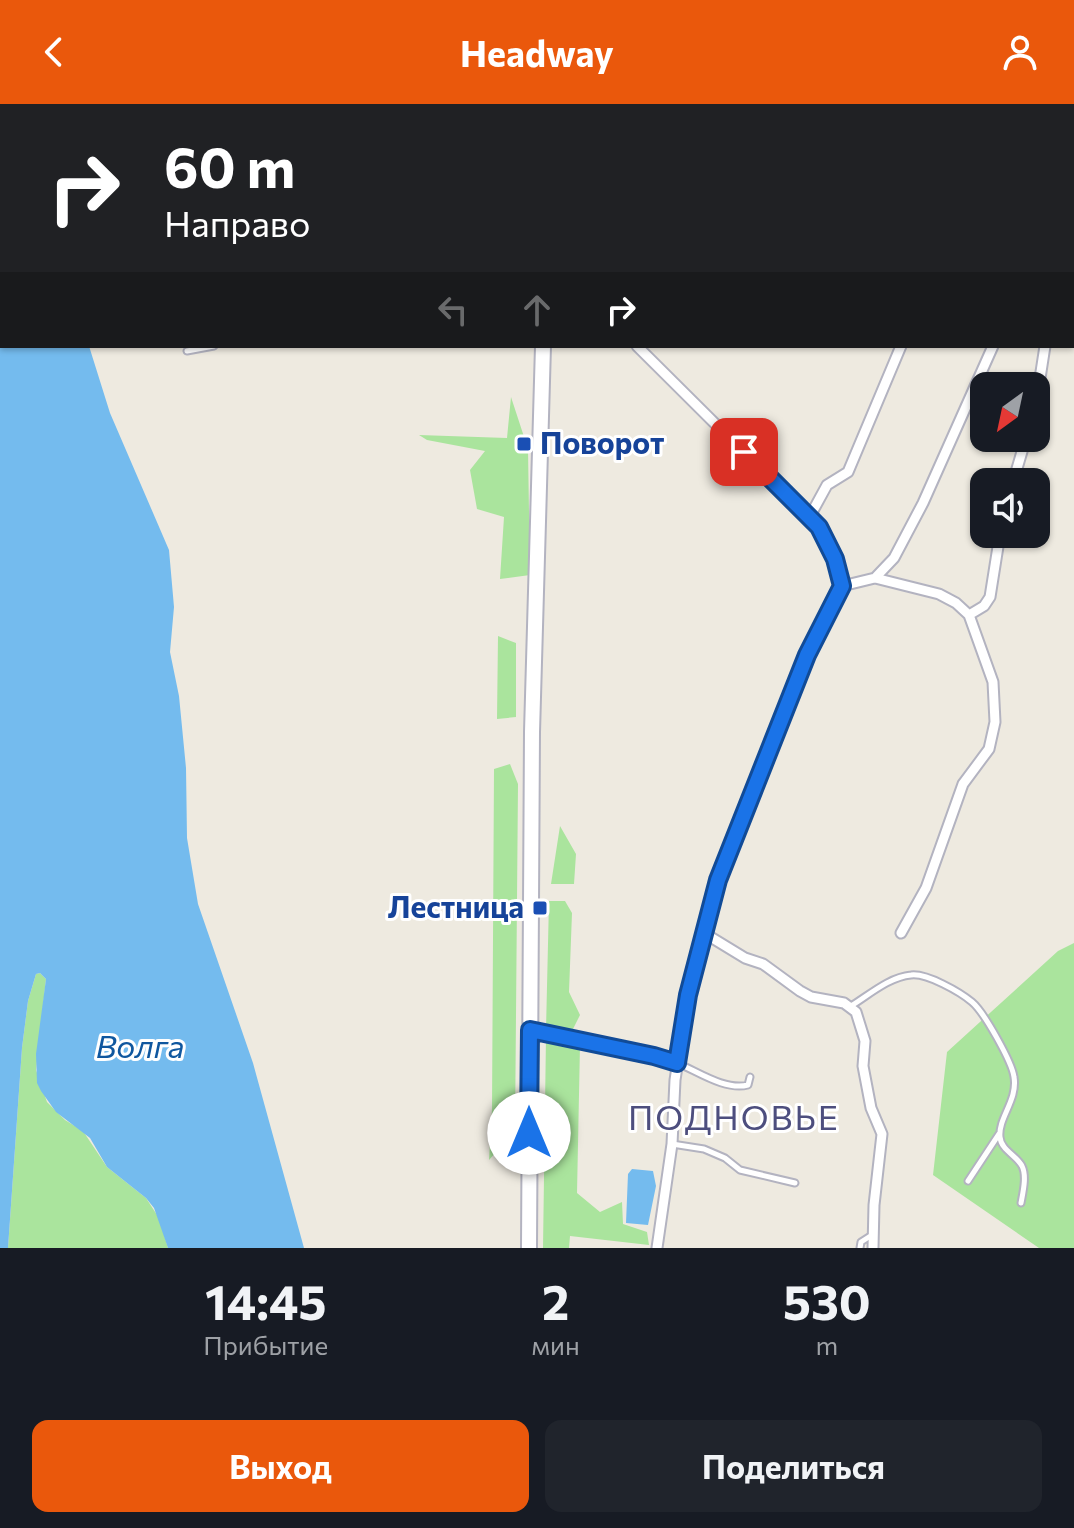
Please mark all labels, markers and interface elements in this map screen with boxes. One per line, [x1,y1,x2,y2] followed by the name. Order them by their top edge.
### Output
[32,30,76,74] icon: back
[460,30,614,74] text: Headway
[998,30,1042,74] icon: person
[164,131,295,200] text: 60 m
[32,136,136,240] icon: right
[164,200,310,244] text: Направо
[431,288,475,332] icon: left
[515,288,559,332] icon: ahead
[599,288,643,332] icon: right
[970,372,1050,452] north arrow
[970,372,1050,548] map controls
[710,418,778,486] pin
[540,423,665,460] place label: Поворот
[722,430,766,474] icon: arrive
[515,435,533,453] marker: Поворот
[970,468,1050,548] button: sound
[388,887,524,924] place label: Лестница
[531,899,549,917] marker: Лестница
[96,1025,184,1065] water label: Волга
[487,1091,571,1175] position arrow
[628,1095,840,1137] district label: ПОДНОВЬЕ
[205,1271,326,1330] text: 14:45
[542,1271,569,1330] text: 2
[783,1271,871,1330] text: 530
[203,1329,328,1360] text: Прибытие
[531,1329,580,1360] text: мин
[816,1329,838,1360] text: m
[32,1420,529,1512] button: Выход
[545,1420,1042,1512] button: Поделиться

